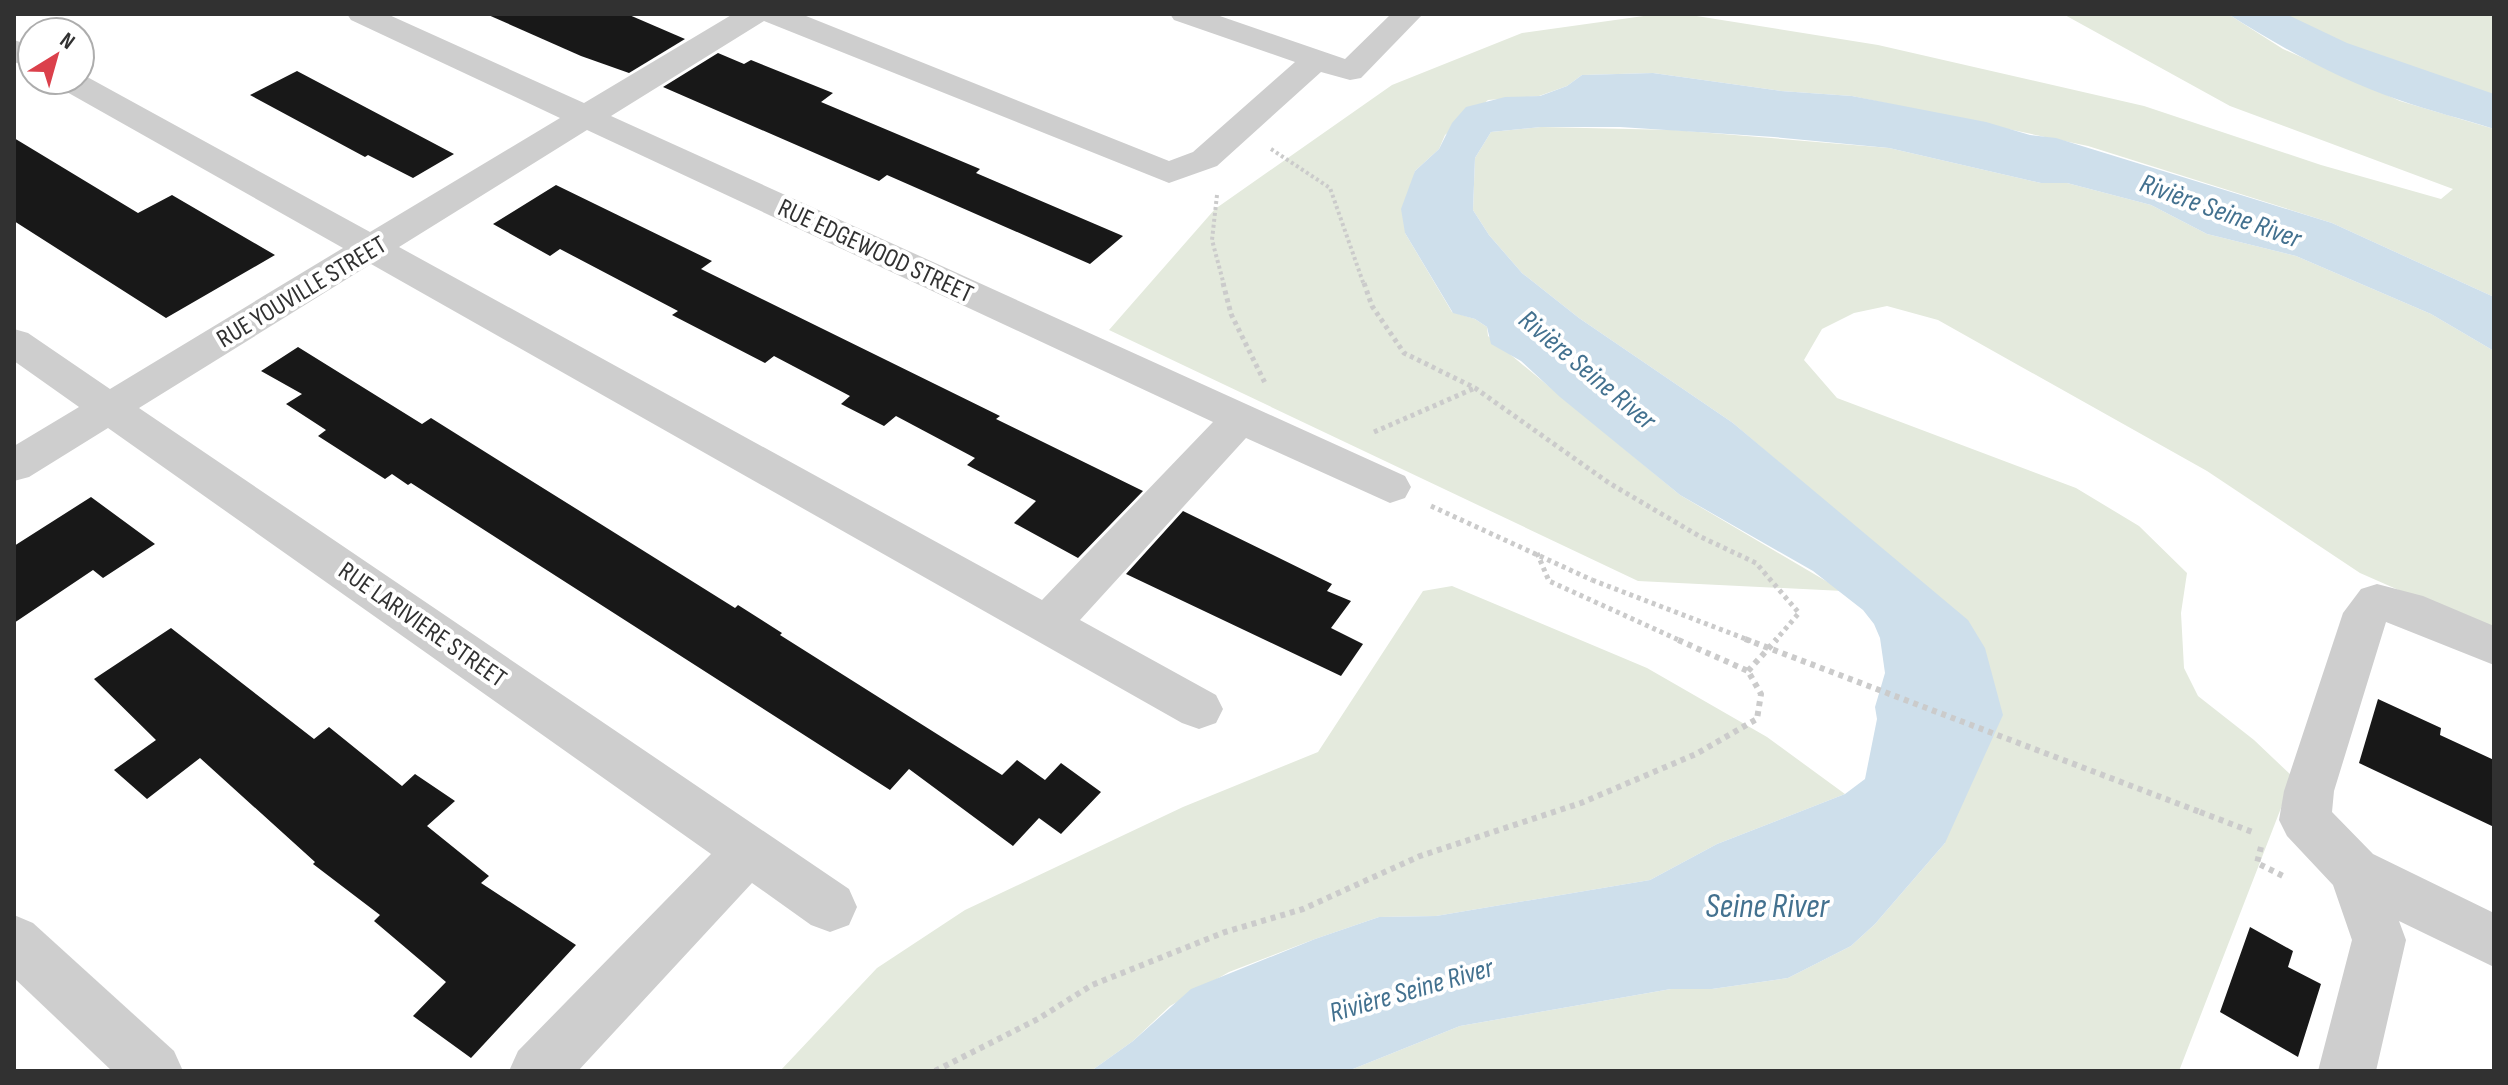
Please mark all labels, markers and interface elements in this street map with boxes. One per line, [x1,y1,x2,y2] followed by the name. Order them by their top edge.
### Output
[16,16,96,96] north arrow
[54,27,80,56] text: N
[2136,167,2307,256] water label: Rivière Seine River
[773,193,978,310] street label: RUE EDGEWOOD STREET
[211,230,392,355] street label: RUE YOUVILLE STREET
[1512,303,1663,438] water label: Rivière Seine River
[332,556,512,695] street label: RUE LARIVIERE STREET
[1705,886,1830,927] water label: Seine River
[1326,951,1498,1030] water label: Rivière Seine River

